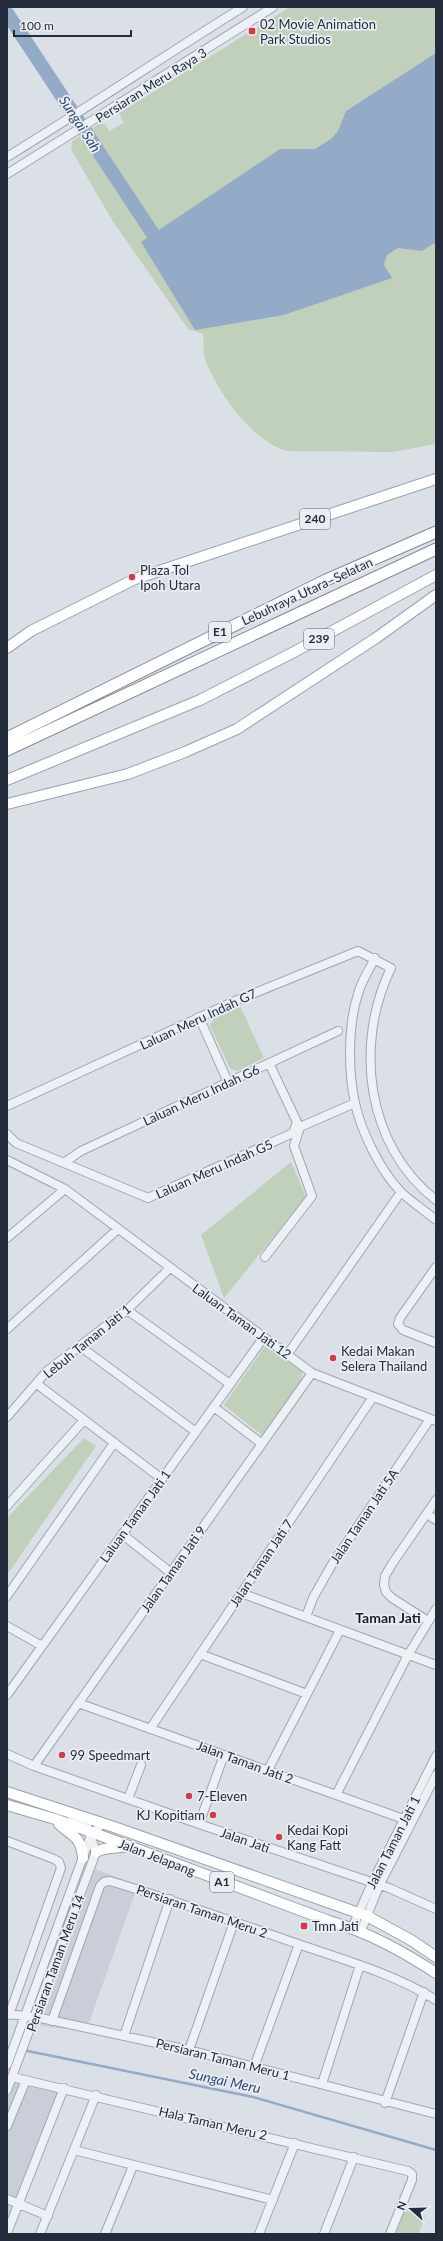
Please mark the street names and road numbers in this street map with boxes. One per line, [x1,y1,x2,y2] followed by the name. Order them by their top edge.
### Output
[92,44,210,126] street label: Persiaran Meru Raya 3
[300,509,330,529] road number: 240
[239,554,375,628] street label: Lebuhraya Utara–Selatan
[209,622,231,642] road number: E1
[304,629,334,649] road number: 239
[137,985,259,1053] street label: Laluan Meru Indah G7
[140,1061,262,1129] street label: Laluan Meru Indah G6
[153,1136,275,1202] street label: Laluan Meru Indah G5
[190,1280,294,1362] street label: Laluan Taman Jati 12
[40,1301,134,1381] street label: Lebuh Taman Jati 1
[326,1465,402,1566] street label: Jalan Taman Jati 5A
[96,1467,174,1565] street label: Laluan Taman Jati 1
[226,1516,296,1610] street label: Jalan Taman Jati 7
[137,1523,209,1615] street label: Jalan Taman Jati 9
[194,1737,296,1787] street label: Jalan Taman Jati 2
[363,1793,423,1891] street label: Jalan Taman Jati 1
[218,1824,272,1856] street label: Jalan Jati
[116,1835,198,1879] street label: Jalan Jelapang
[210,1872,234,1892] road number: A1
[134,1881,270,1941] street label: Persiaran Taman Meru 2
[23,1892,87,2034] street label: Persiaran Taman Meru 14
[154,2035,292,2083] street label: Persiaran Taman Meru 1
[157,2103,269,2143] street label: Hala Taman Meru 2

